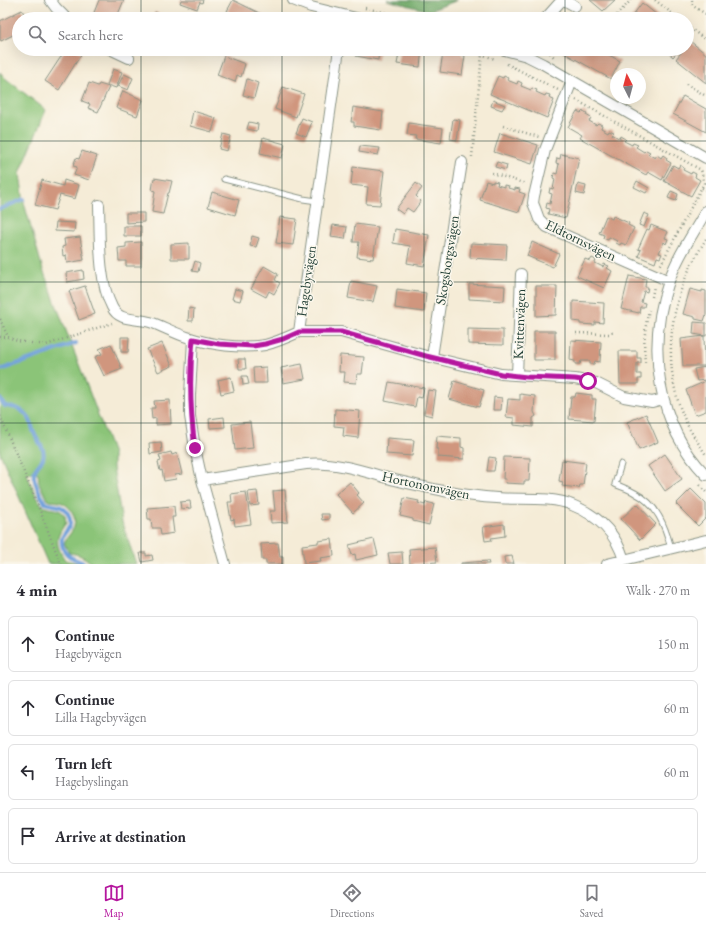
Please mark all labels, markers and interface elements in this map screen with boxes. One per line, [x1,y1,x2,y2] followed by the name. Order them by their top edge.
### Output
[12,12,694,56] search box
[26,23,48,45] icon: search
[58,25,123,44] text: Search here
[610,68,646,104] north arrow
[431,213,463,306] street label: Skogsborgsvägen
[543,215,620,265] street label: Eldtornsvägen
[292,244,320,318] street label: Hagebyvägen
[509,288,529,360] street label: Kvittenvägen
[579,372,597,390] route start
[186,439,204,457] route end
[380,467,472,503] street label: Hortonomvägen
[16,579,57,601] text: 4 min
[626,582,690,599] text: Walk · 270 m
[55,626,115,645] text: Continue
[17,633,39,655] icon: ahead
[658,636,689,653] text: 150 m
[55,645,122,662] text: Hagebyvägen
[55,690,115,709] text: Continue
[17,697,39,719] icon: ahead
[664,700,689,717] text: 60 m
[55,709,147,726] text: Lilla Hagebyvägen
[55,754,112,773] text: Turn left
[17,761,39,783] icon: left
[664,764,689,781] text: 60 m
[55,773,129,790] text: Hagebyslingan
[17,825,39,847] icon: arrive
[55,827,186,846] text: Arrive at destination
[103,882,125,920] tab: Map
[330,882,374,920] tab: Directions
[580,882,603,920] tab: Saved

